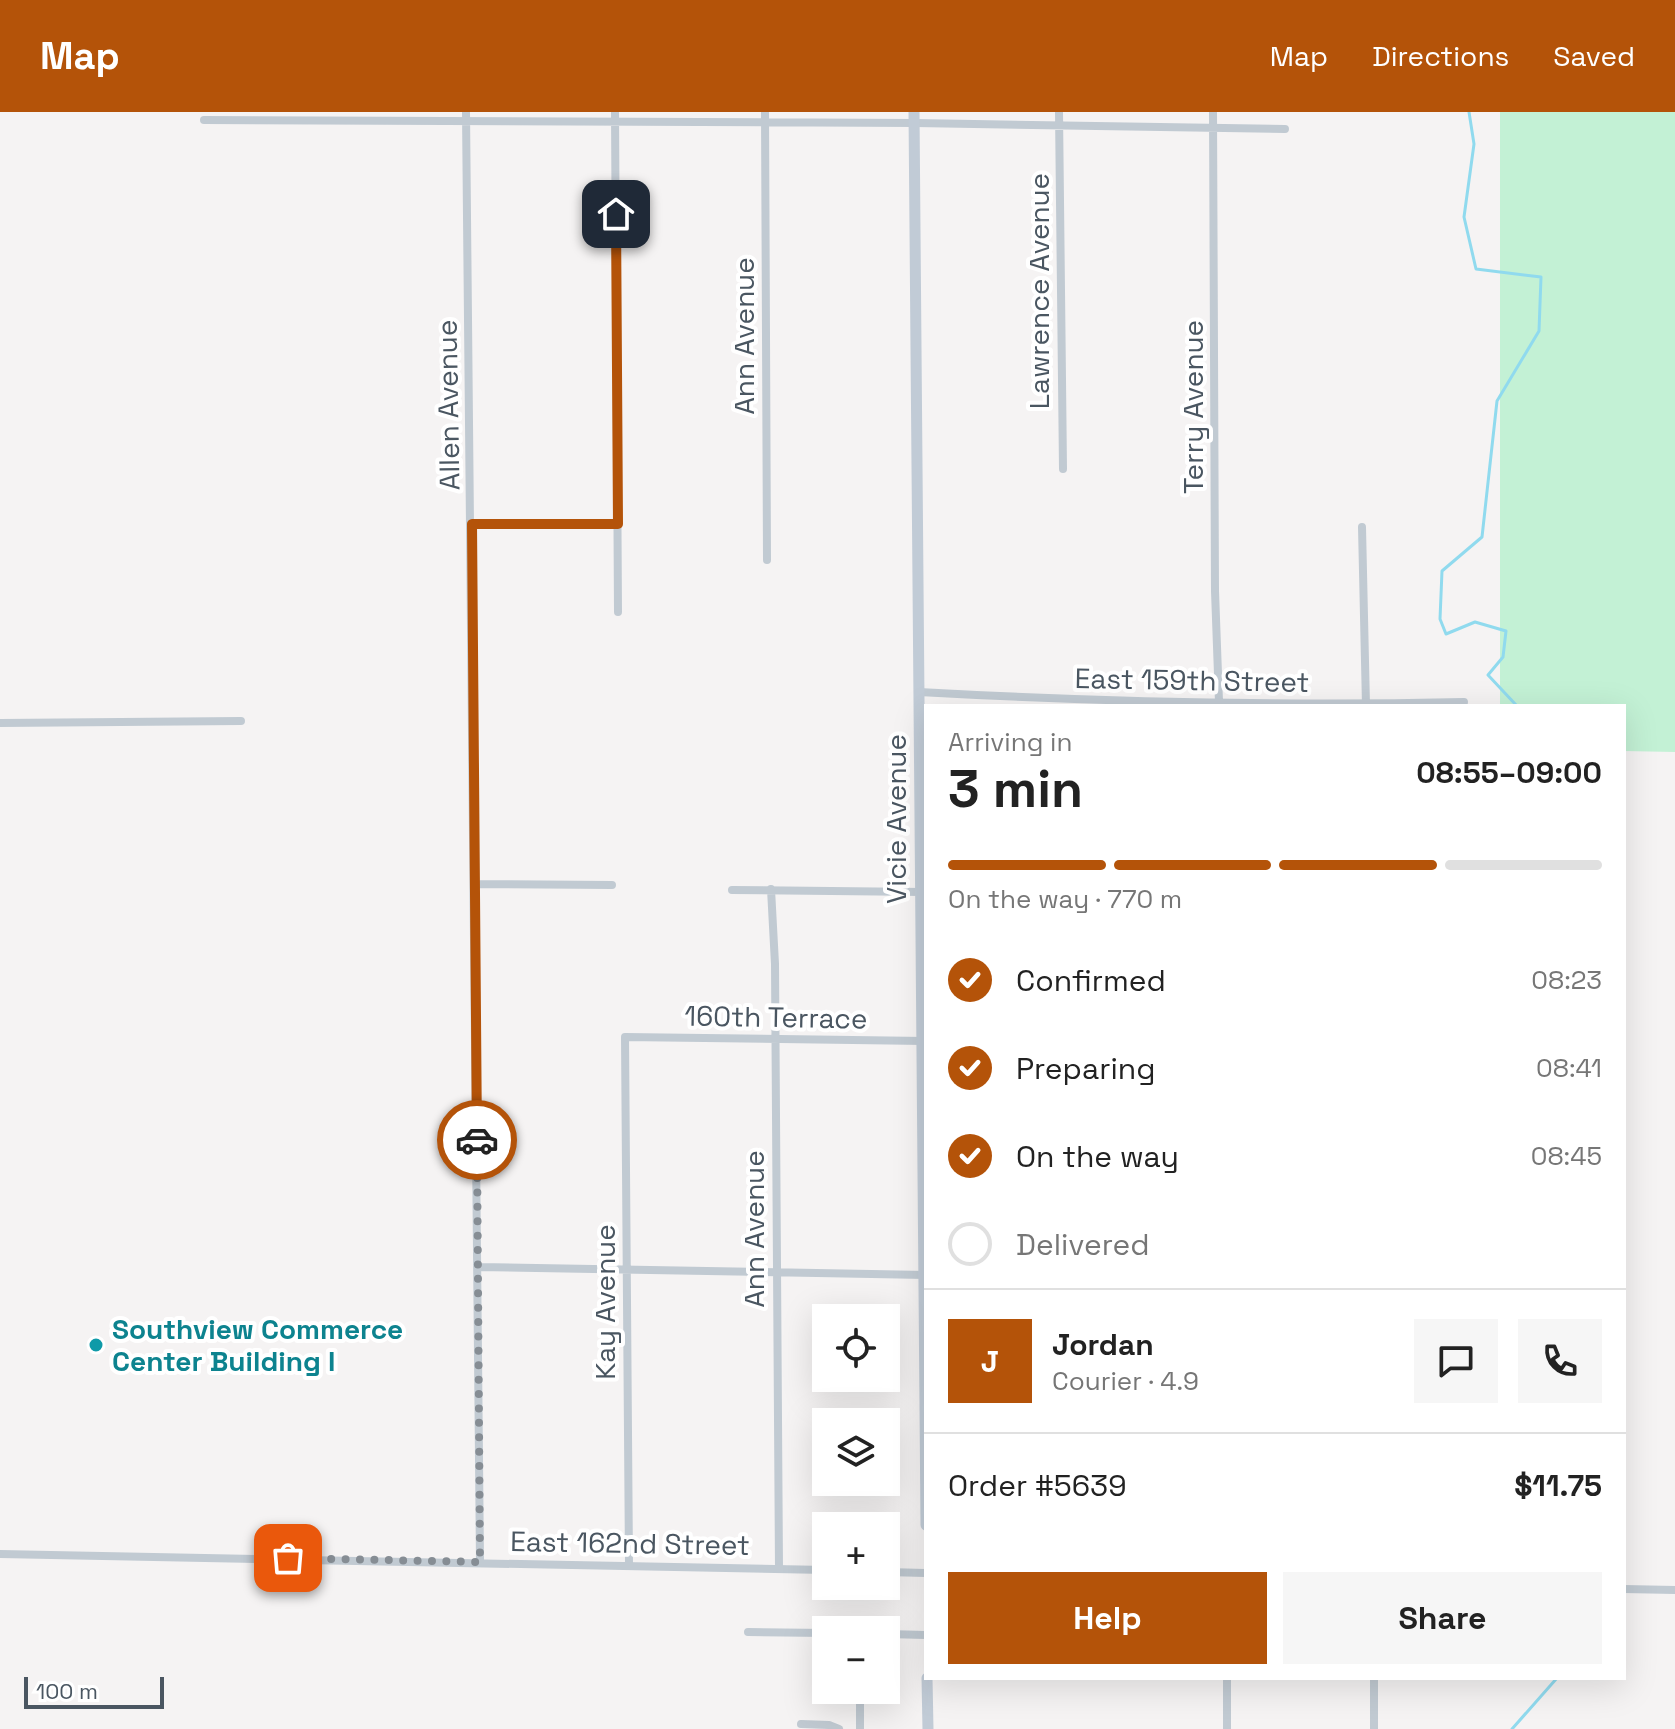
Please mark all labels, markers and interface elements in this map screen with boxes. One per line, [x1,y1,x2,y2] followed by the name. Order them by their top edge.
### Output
[40,32,120,80] text: Map
[1270,38,1328,74] text: Map
[1372,38,1509,74] text: Directions
[1553,38,1635,74] text: Saved
[1021,173,1057,409] street label: Lawrence Avenue
[582,180,650,248] pin
[594,192,638,236] icon: home
[726,257,762,415] street label: Ann Avenue
[429,319,467,491] street label: Allen Avenue
[1175,320,1211,494] street label: Terry Avenue
[1074,660,1310,700] street label: East 159th Street
[948,725,1072,759] text: Arriving in
[878,734,914,904] street label: Vicie Avenue
[1416,753,1602,792] text: 08:55–09:00
[948,756,1083,822] text: 3 min
[948,882,1182,916] text: On the way · 770 m
[948,958,992,1002] icon: check
[1016,961,1166,1000] text: Confirmed
[1531,963,1602,997] text: 08:23
[684,997,868,1037] street label: 160th Terrace
[948,1046,992,1090] icon: check
[1016,1049,1155,1088] text: Preparing
[1536,1051,1602,1085] text: 08:41
[437,1100,517,1180] courier
[455,1118,499,1162] icon: car
[948,1134,992,1178] icon: check
[1016,1137,1179,1176] text: On the way
[1531,1139,1602,1173] text: 08:45
[736,1150,772,1308] street label: Ann Avenue
[587,1224,623,1380] street label: Kay Avenue
[1016,1225,1150,1264] text: Delivered
[812,1304,900,1704] map controls
[812,1304,900,1392] button: locate
[112,1311,403,1379] place label: Southview Commerce Center Building I
[1414,1319,1498,1403] button: chat
[1518,1319,1602,1403] button: phone
[1052,1325,1154,1364] text: Jordan
[87,1336,105,1354] marker: Southview Commerce Center Building I
[981,1342,999,1381] text: J
[1052,1364,1199,1398] text: Courier · 4.9
[812,1408,900,1496] button: layers
[948,1466,1127,1505] text: Order #5639
[1514,1466,1602,1505] text: $11.75
[812,1512,900,1600] button: +
[510,1523,750,1563] street label: East 162nd Street
[254,1524,322,1592] pin
[266,1536,310,1580] icon: bag
[948,1572,1267,1664] button: Help
[1283,1572,1602,1664] button: Share
[812,1616,900,1704] button: −
[24,1673,164,1709] scale bar
[36,1677,98,1705] text: 100 m

